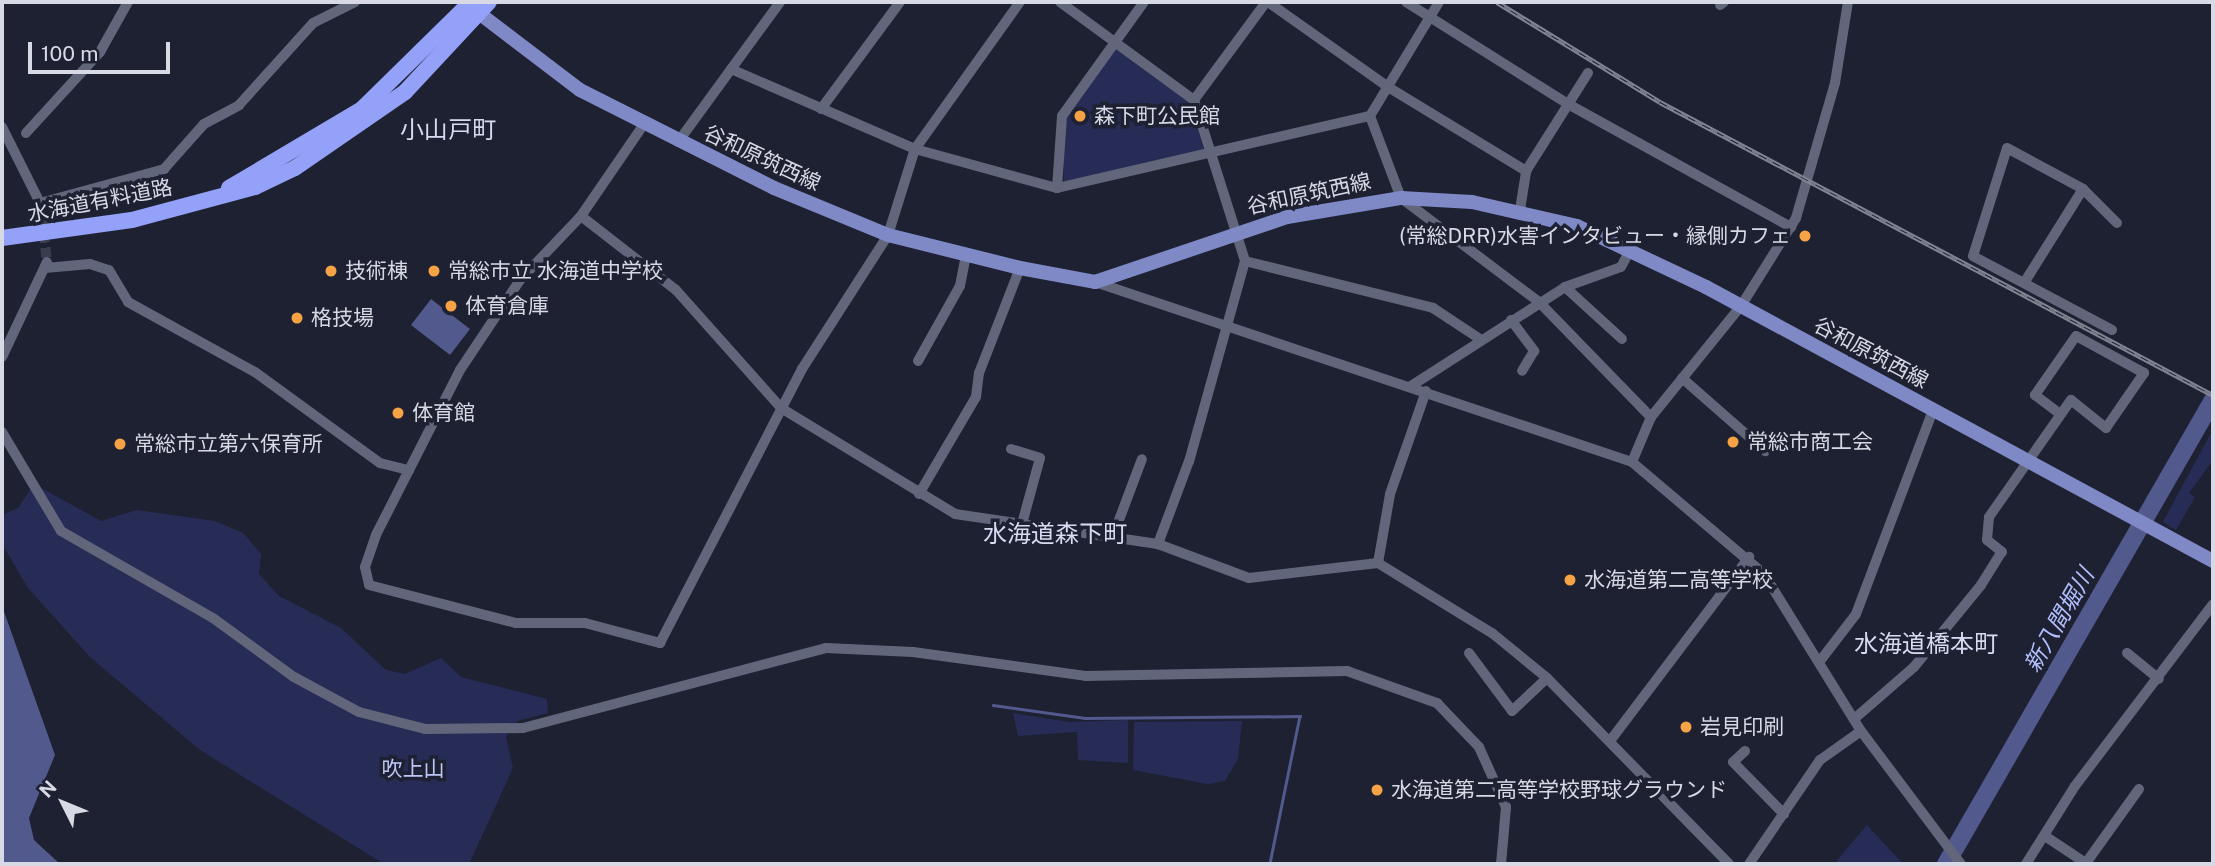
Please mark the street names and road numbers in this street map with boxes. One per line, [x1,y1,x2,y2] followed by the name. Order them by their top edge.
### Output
[700,120,824,196] street label: 谷和原筑西線
[1245,169,1373,219] street label: 谷和原筑西線
[25,175,175,227] street label: 水海道有料道路
[1809,312,1933,394] street label: 谷和原筑西線

